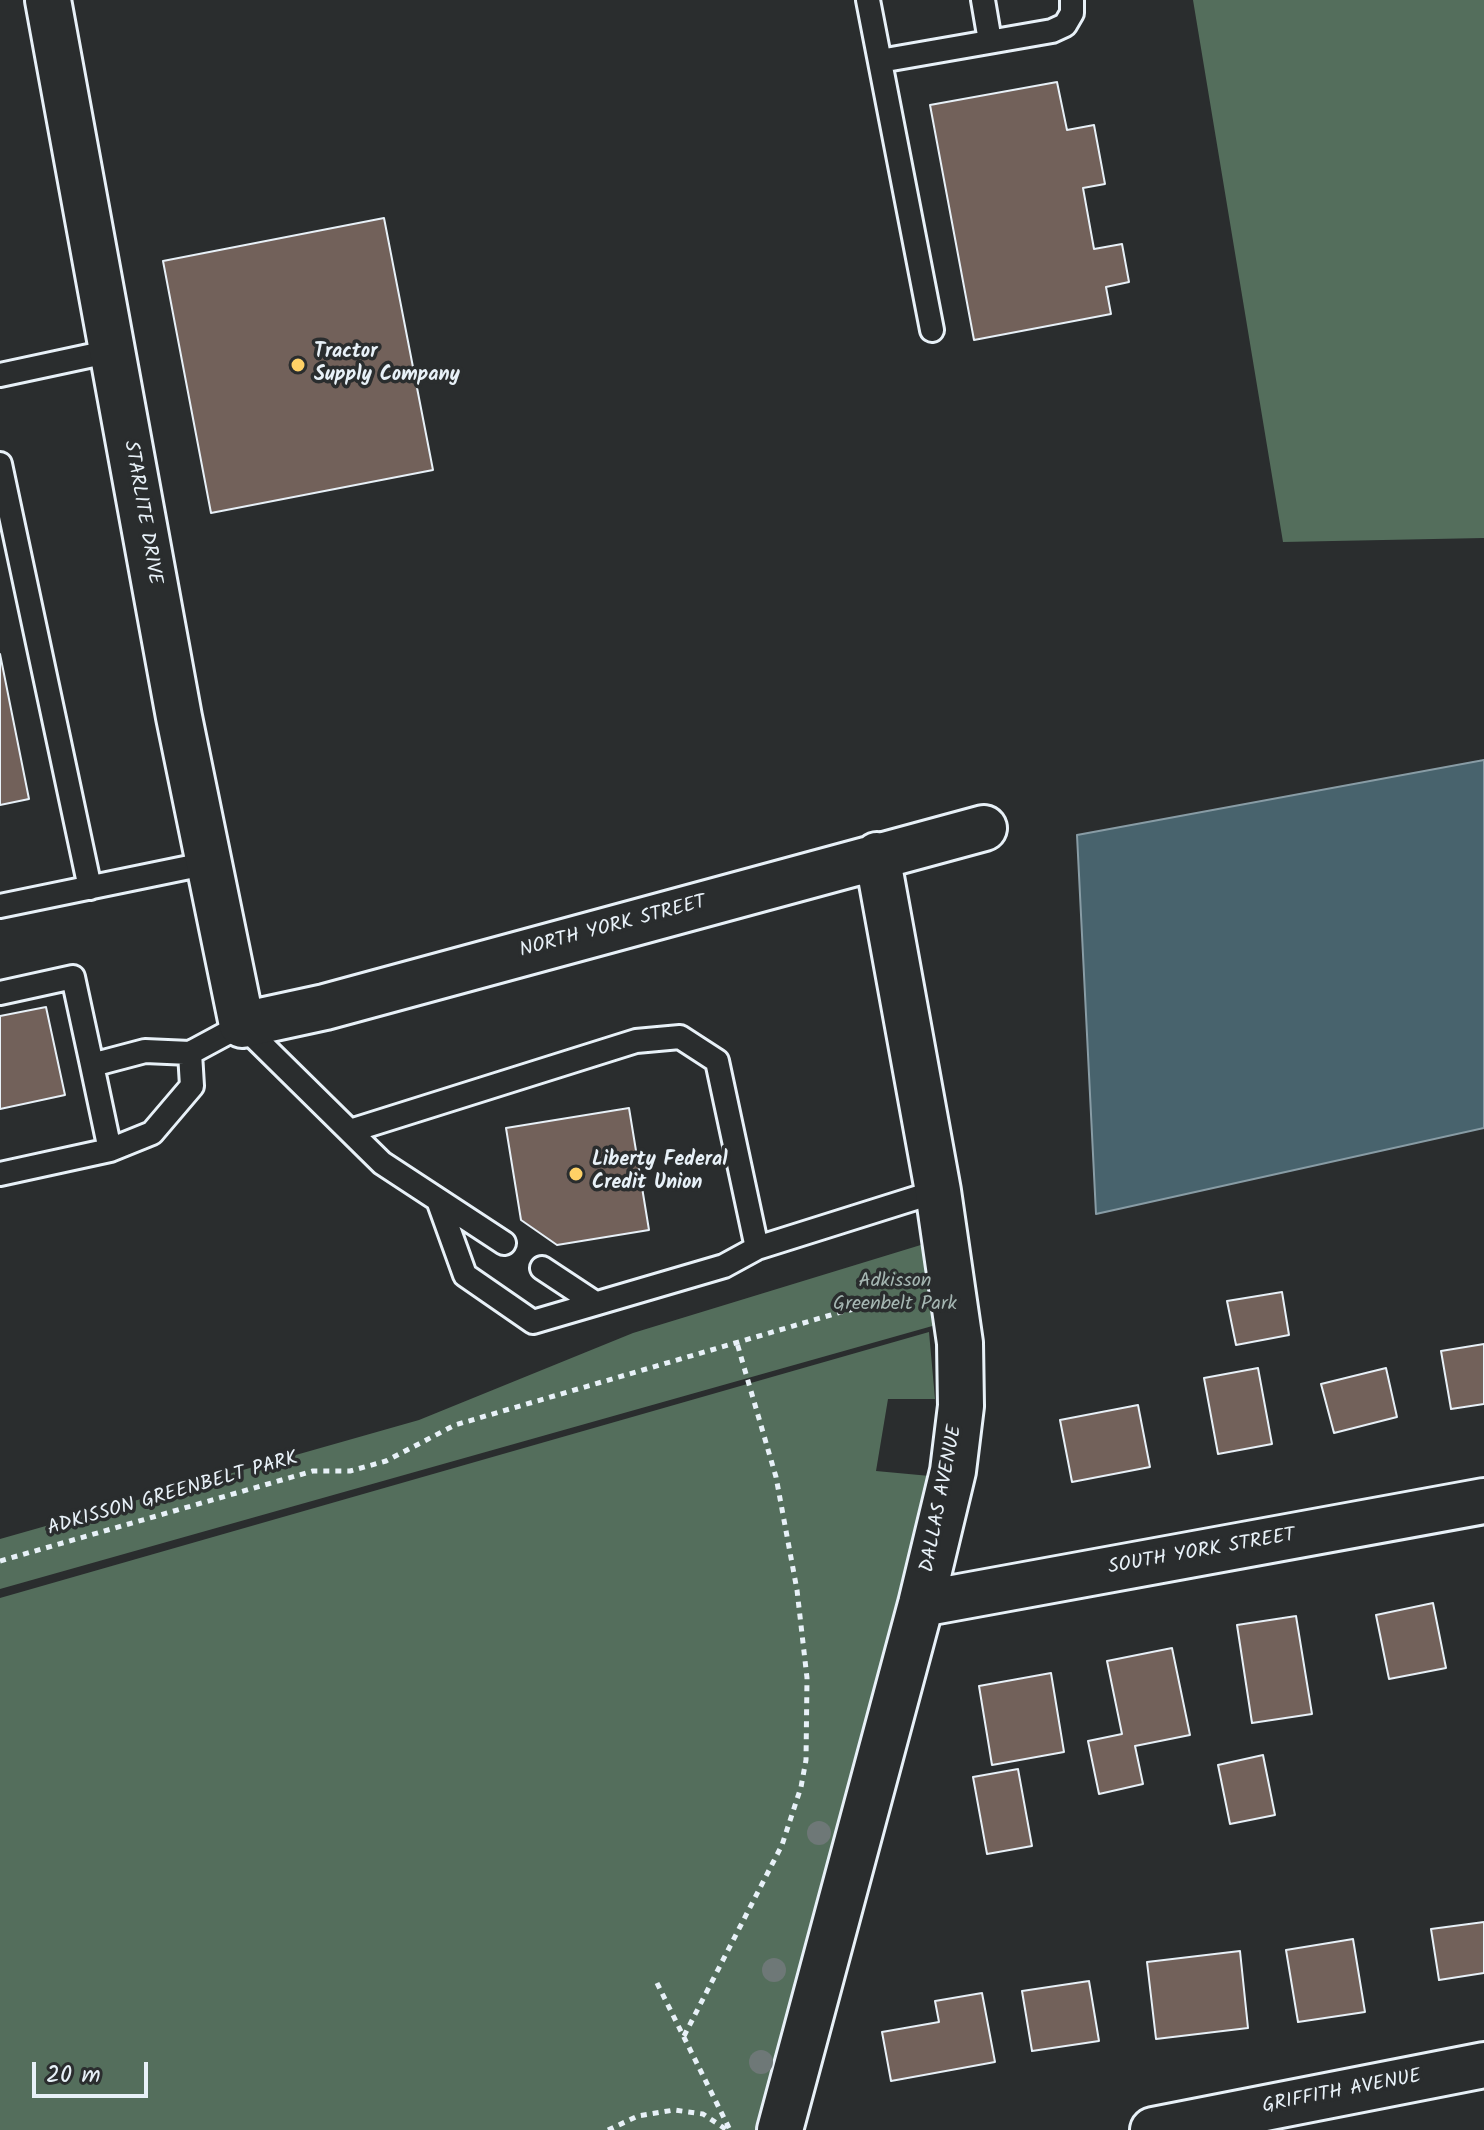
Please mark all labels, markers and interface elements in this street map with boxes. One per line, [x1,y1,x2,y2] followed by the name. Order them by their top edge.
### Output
[314,342,460,389] place label: Tractor Supply Company
[289,356,307,374] marker: Tractor Supply Company
[117,439,165,587] street label: STARLITE DRIVE
[517,892,709,964] street label: NORTH YORK STREET
[592,1150,727,1197] place label: Liberty Federal Credit Union
[567,1165,585,1183] marker: Liberty Federal Credit Union
[833,1271,957,1318] park label: Adkisson Greenbelt Park
[917,1423,969,1575] street label: DALLAS AVENUE
[45,1448,301,1542] street label: ADKISSON GREENBELT PARK
[1107,1525,1297,1581] street label: SOUTH YORK STREET
[36,2046,152,2096] scale bar
[46,2056,101,2095] text: 20 m
[1261,2066,1423,2120] street label: GRIFFITH AVENUE

